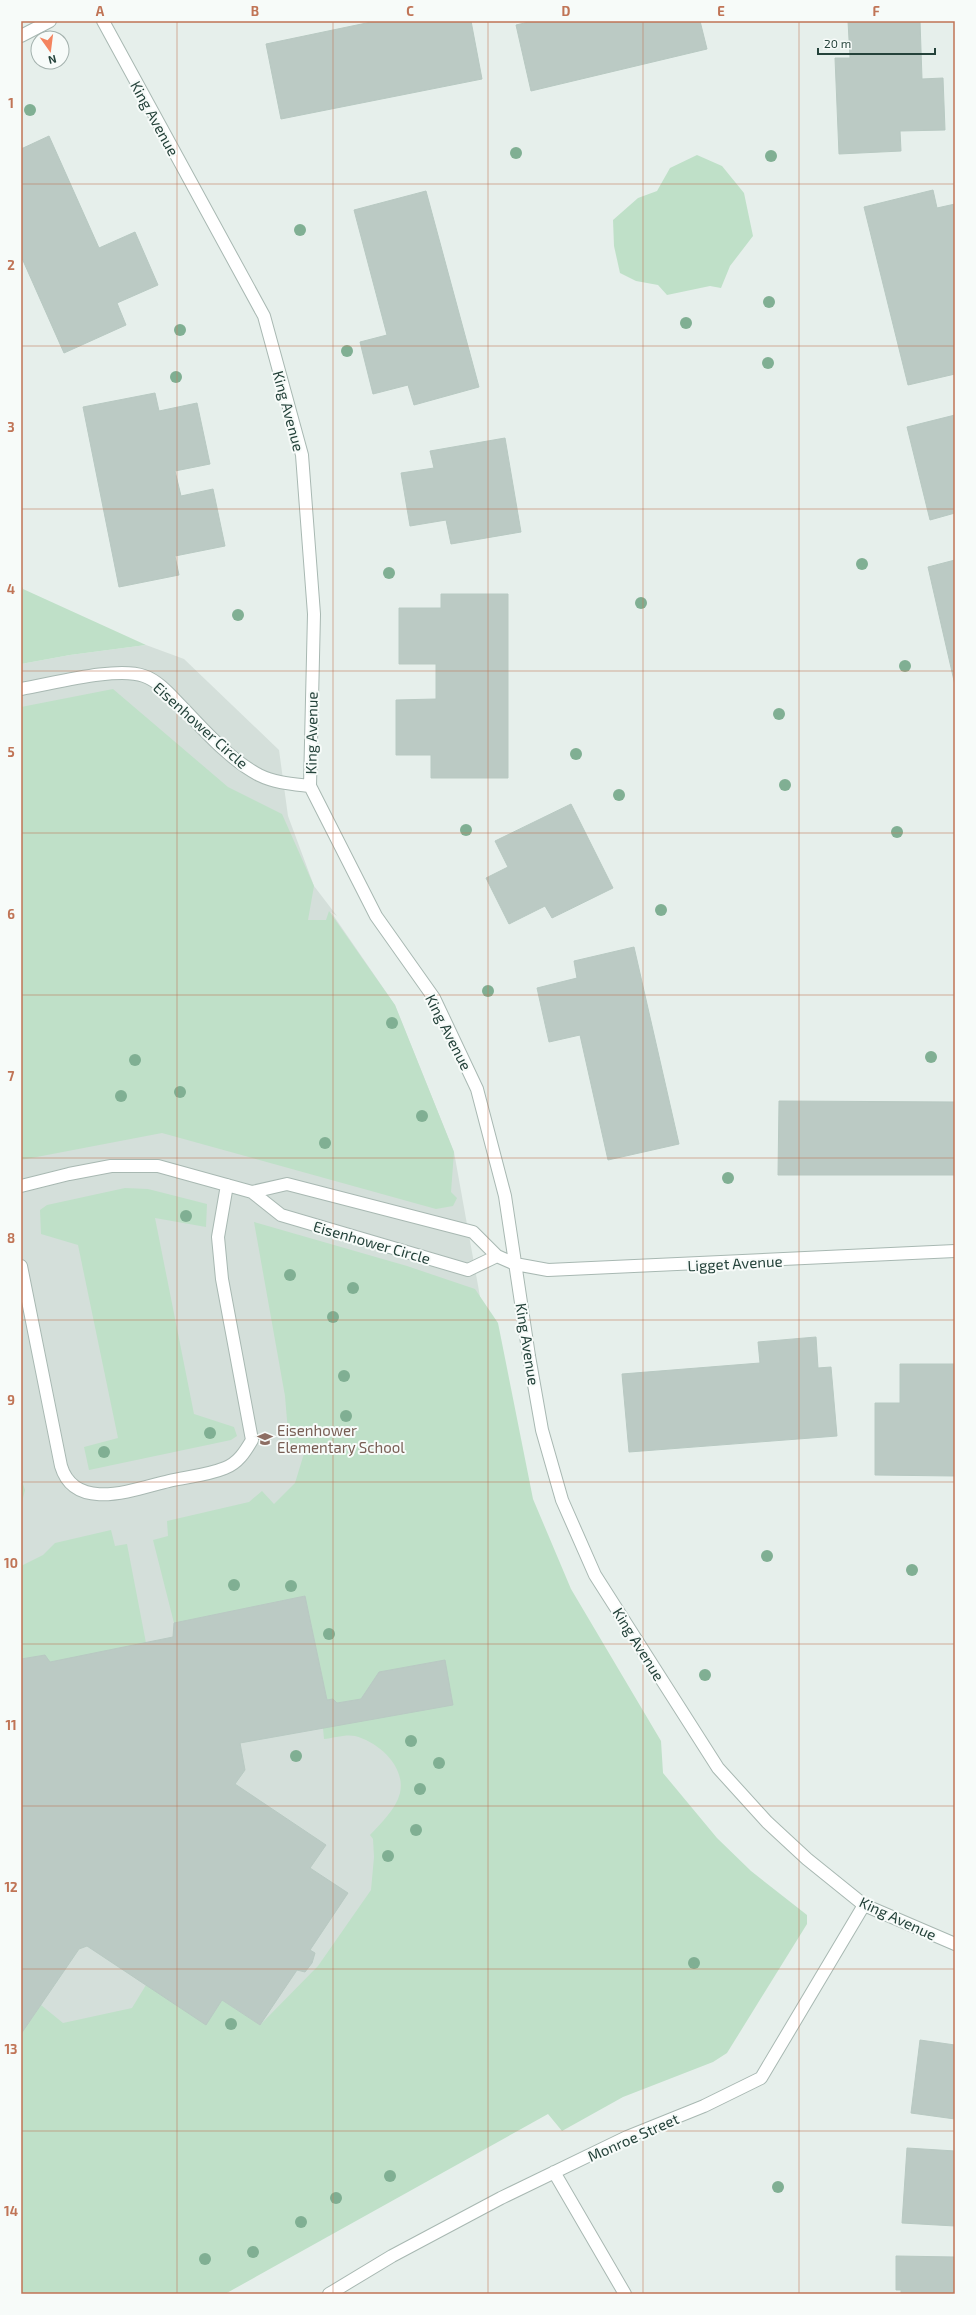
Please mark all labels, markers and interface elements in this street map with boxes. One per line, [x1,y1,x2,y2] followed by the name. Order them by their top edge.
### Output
[96,3,105,19] text: A
[251,3,259,19] text: B
[406,3,414,19] text: C
[562,3,571,19] text: D
[717,3,725,19] text: E
[872,3,880,19] text: F
[30,30,70,70] north arrow
[818,30,935,56] scale bar
[824,36,851,50] text: 20 m
[47,53,58,67] text: N
[127,77,183,159] street label: King Avenue
[8,95,14,111] text: 1
[7,257,15,273] text: 2
[270,369,308,453] street label: King Avenue
[7,419,15,435] text: 3
[7,581,15,597] text: 4
[150,678,252,772] street label: Eisenhower Circle
[301,691,321,775] street label: King Avenue
[7,744,15,760] text: 5
[7,906,15,922] text: 6
[422,991,476,1073] street label: King Avenue
[8,1068,15,1084] text: 7
[311,1217,433,1267] street label: Eisenhower Circle
[7,1230,15,1246] text: 8
[687,1252,783,1274] street label: Ligget Avenue
[513,1302,543,1386] street label: King Avenue
[7,1392,15,1408] text: 9
[277,1421,405,1456] place label: Eisenhower Elementary School
[256,1430,274,1448] school or university icon: Eisenhower Elementary School
[4,1555,18,1571] text: 10
[609,1604,669,1684] street label: King Avenue
[5,1717,17,1733] text: 11
[4,1879,18,1895] text: 12
[857,1892,939,1944] street label: King Avenue
[5,2041,18,2057] text: 13
[585,2109,682,2165] street label: Monroe Street
[4,2203,18,2219] text: 14

